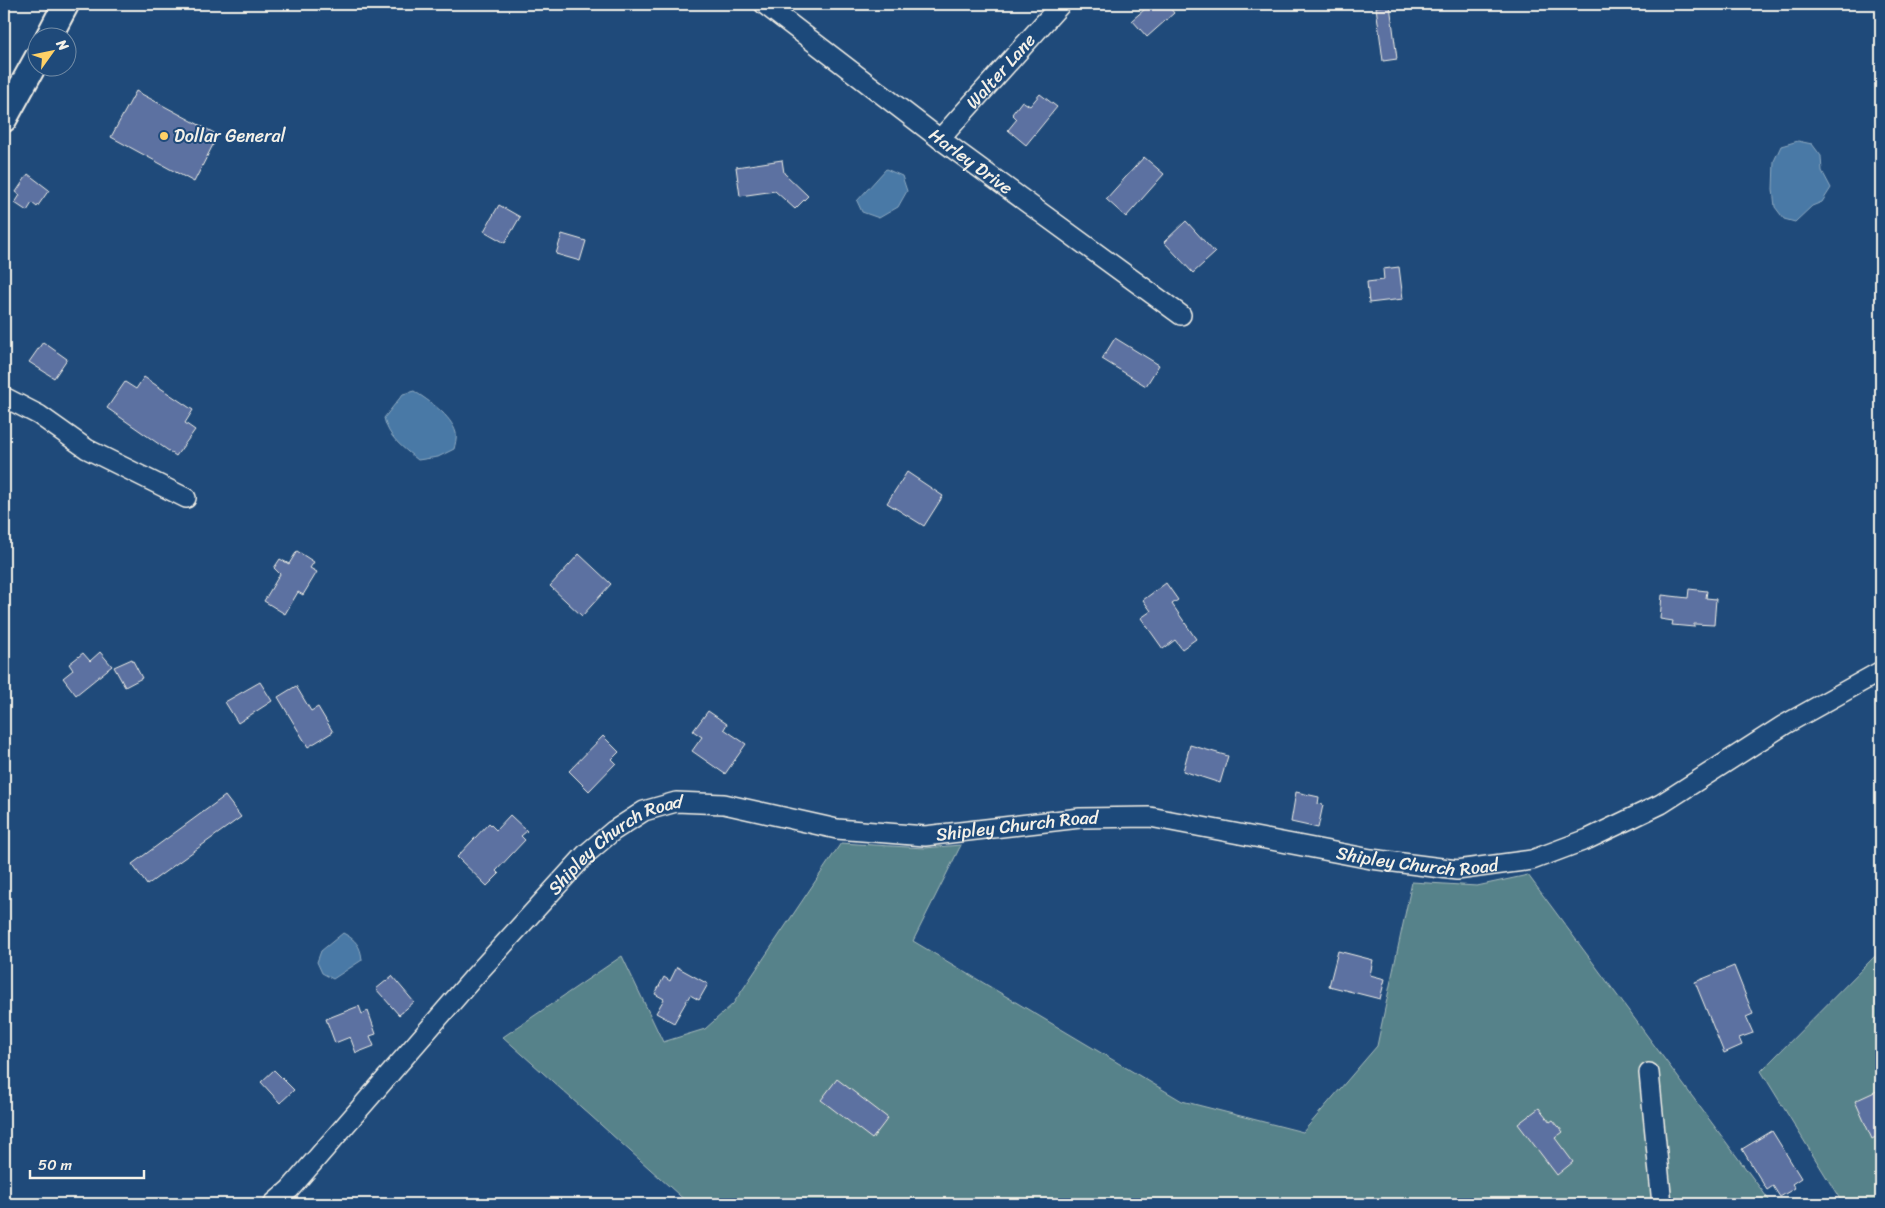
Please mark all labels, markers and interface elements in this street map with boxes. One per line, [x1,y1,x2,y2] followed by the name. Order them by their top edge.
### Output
[958,26,1044,117] street label: Walter Lane
[28,28,78,78] north arrow
[49,33,76,56] text: N
[174,120,287,152] place label: Dollar General
[922,120,1020,203] street label: Harley Drive
[158,130,170,142] marker: Dollar General
[540,786,684,903] street label: Shipley Church Road
[934,802,1100,851] street label: Shipley Church Road
[1334,837,1502,886] street label: Shipley Church Road
[30,1148,144,1180] scale bar
[38,1152,73,1178] text: 50 m

